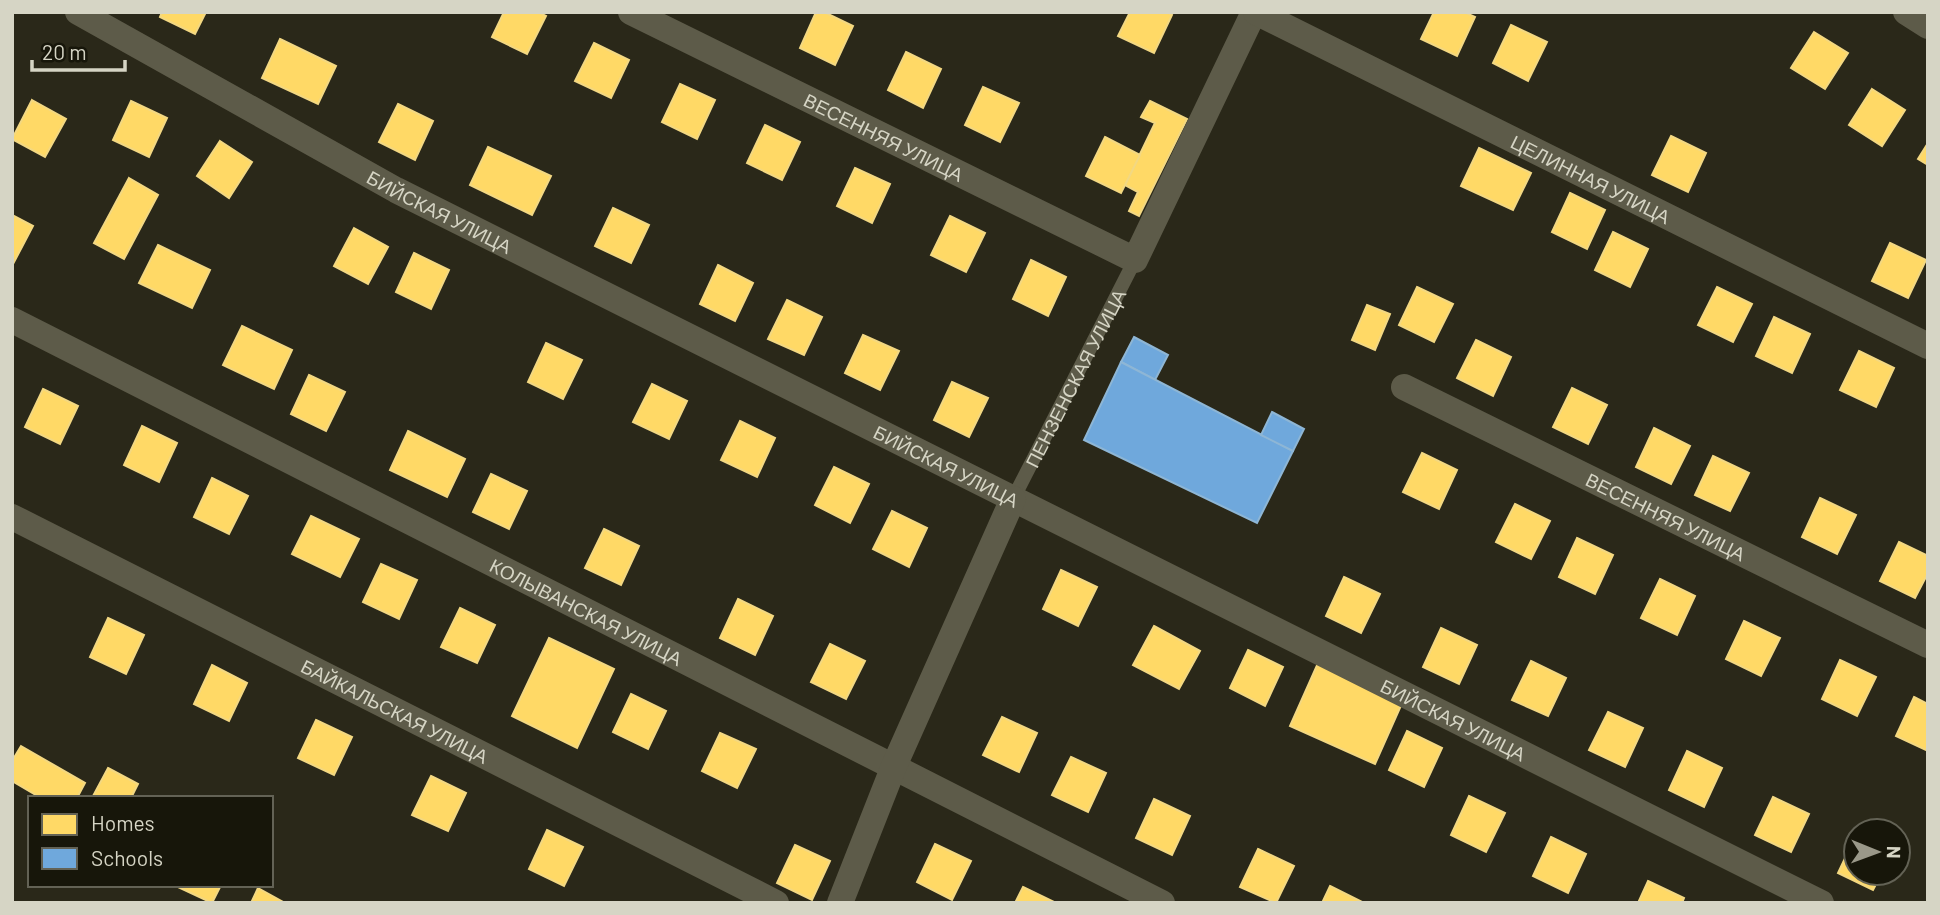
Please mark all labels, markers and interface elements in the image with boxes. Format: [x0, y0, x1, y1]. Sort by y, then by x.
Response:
scale bar [32, 28, 124, 72]
text: 20 m [42, 39, 87, 64]
street label: ВЕСЕННЯЯ УЛИЦА [800, 88, 968, 186]
street label: ЦЕЛИННАЯ УЛИЦА [1507, 129, 1675, 228]
street label: БИЙСКАЯ УЛИЦА [363, 165, 516, 258]
street label: ПЕНЗЕНСКАЯ УЛИЦА [1020, 284, 1130, 471]
street label: БИЙСКАЯ УЛИЦА [870, 420, 1023, 511]
street label: ВЕСЕННЯЯ УЛИЦА [1582, 467, 1750, 565]
street label: КОЛЫВАНСКАЯ УЛИЦА [486, 553, 687, 670]
street label: БАЙКАЛЬСКАЯ УЛИЦА [298, 654, 493, 767]
street label: БИЙСКАЯ УЛИЦА [1377, 673, 1530, 765]
legend [28, 796, 273, 887]
text: Homes [91, 810, 155, 835]
north arrow [1842, 817, 1912, 887]
text: Schools [91, 845, 163, 870]
text: N [1883, 846, 1906, 859]

